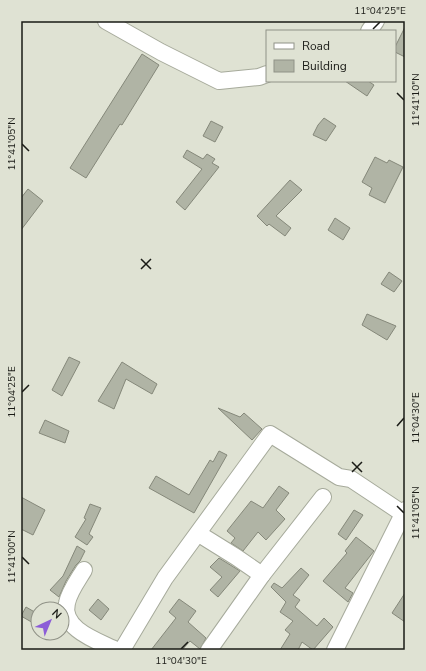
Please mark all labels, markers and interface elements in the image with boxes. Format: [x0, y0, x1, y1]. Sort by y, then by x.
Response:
text: 11°04'25"E [354, 4, 406, 18]
legend [266, 30, 396, 82]
text: Road [302, 38, 330, 54]
text: Building [302, 58, 347, 74]
text: 11°41'10"N [409, 73, 423, 127]
text: 11°41'05"N [5, 117, 19, 171]
text: 11°04'25"E [5, 366, 19, 418]
text: 11°04'30"E [409, 392, 423, 444]
text: 11°41'05"N [409, 486, 423, 540]
text: 11°41'00"N [5, 530, 19, 584]
north arrow [30, 601, 70, 641]
text: N [48, 606, 65, 622]
text: 11°04'30"E [155, 654, 207, 668]

